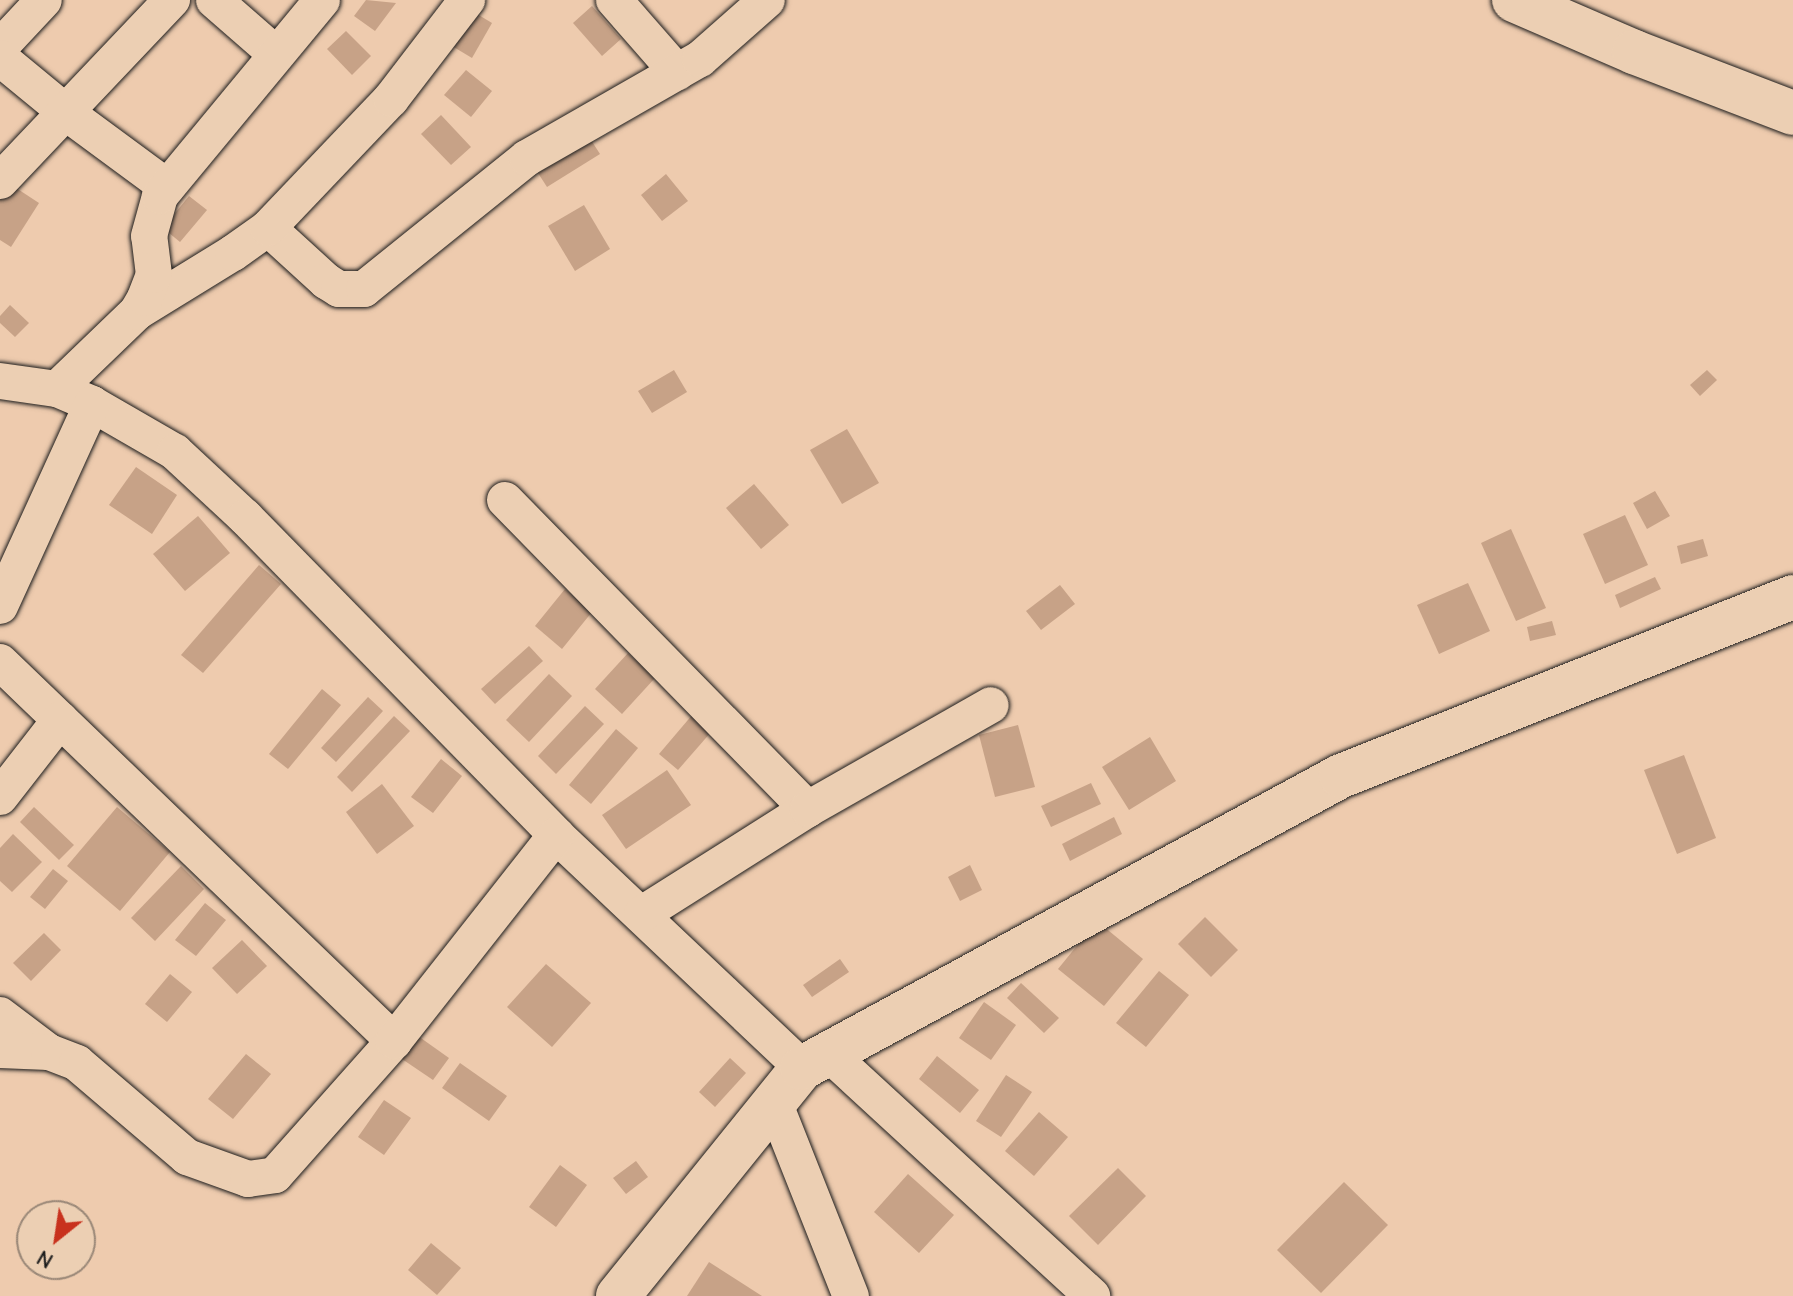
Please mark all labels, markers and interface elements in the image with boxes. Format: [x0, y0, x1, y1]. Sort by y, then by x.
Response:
north arrow [16, 1200, 96, 1280]
text: N [32, 1244, 58, 1274]

